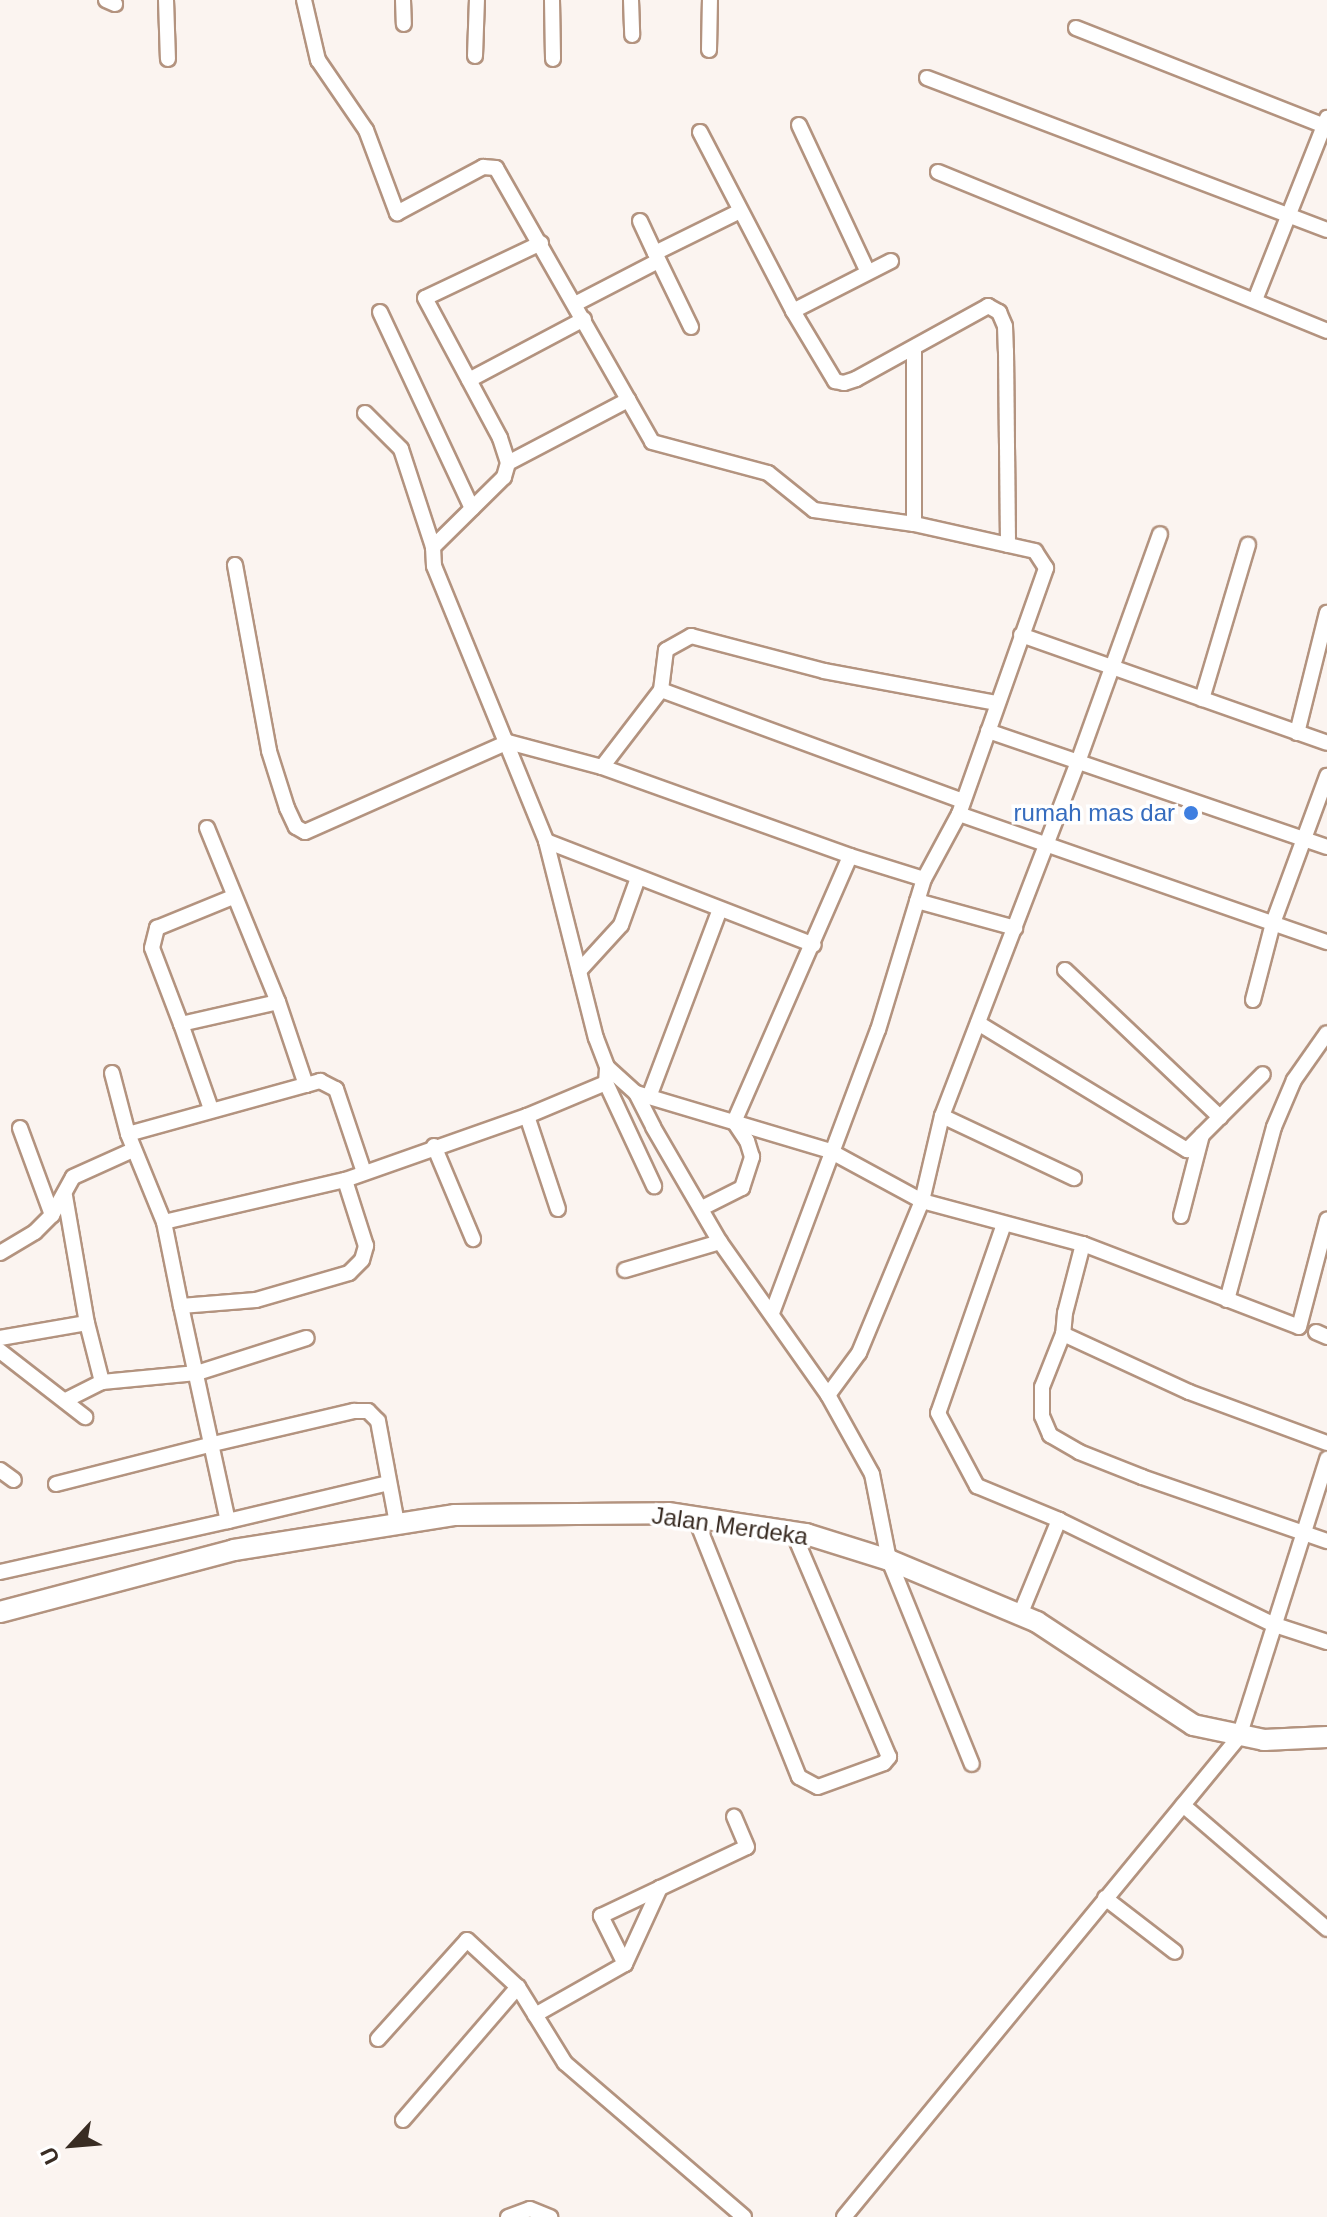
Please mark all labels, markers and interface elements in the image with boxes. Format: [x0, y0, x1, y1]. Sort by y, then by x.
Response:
place label: rumah mas dar [1014, 799, 1175, 827]
marker: rumah mas dar [1182, 804, 1200, 822]
street label: Jalan Merdeka [650, 1501, 810, 1551]
north arrow [32, 2105, 112, 2185]
text: U [35, 2143, 65, 2168]

